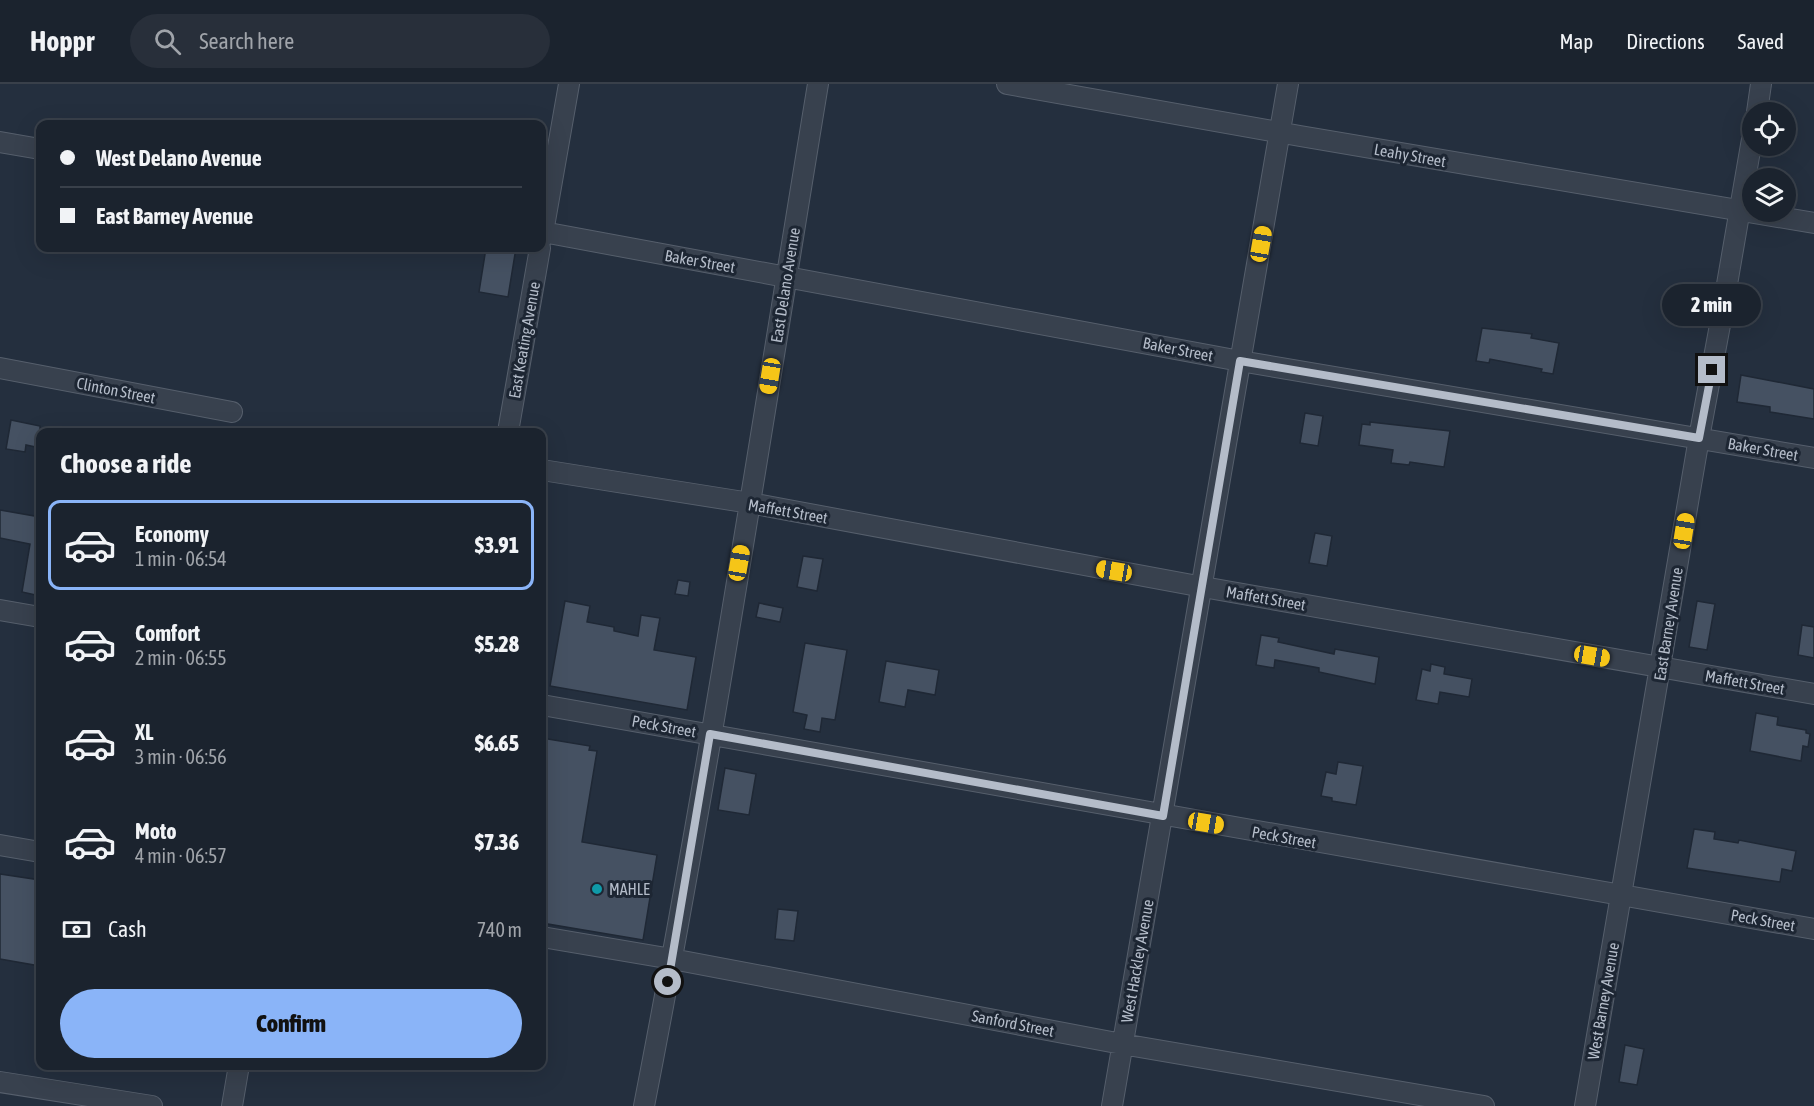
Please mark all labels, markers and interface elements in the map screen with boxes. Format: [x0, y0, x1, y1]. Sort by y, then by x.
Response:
search box [130, 14, 550, 68]
text: Hoppr [30, 25, 94, 57]
icon: search [151, 25, 184, 58]
text: Search here [199, 28, 294, 54]
text: Map [1559, 29, 1593, 53]
text: Directions [1626, 29, 1705, 53]
text: Saved [1738, 29, 1784, 53]
map controls [1742, 102, 1796, 222]
button: locate [1742, 102, 1796, 156]
street label: Leahy Street [1373, 140, 1448, 171]
text: West Delano Avenue [96, 145, 262, 171]
button: layers [1742, 168, 1796, 222]
text: East Barney Avenue [96, 203, 253, 229]
car [1249, 225, 1273, 263]
street label: East Delano Avenue [767, 226, 803, 344]
street label: Baker Street [663, 246, 737, 276]
street label: East Keating Avenue [505, 280, 544, 400]
callout: 2 min [1662, 283, 1762, 325]
text: 2 min [1691, 293, 1732, 316]
street label: Baker Street [1141, 333, 1215, 365]
route end [1698, 356, 1725, 383]
car [758, 357, 782, 395]
street label: Clinton Street [75, 374, 157, 407]
street label: Baker Street [1726, 434, 1800, 464]
text: Choose a ride [60, 448, 192, 479]
street label: Maffett Street [747, 495, 830, 527]
car [1672, 512, 1696, 550]
icon: car [63, 518, 117, 572]
text: Economy [135, 521, 209, 547]
text: $3.91 [475, 532, 519, 558]
car [727, 544, 751, 582]
text: 1 min · 06:54 [135, 547, 227, 570]
car [1095, 559, 1133, 583]
street label: East Barney Avenue [1650, 566, 1687, 682]
street label: Maffett Street [1225, 582, 1308, 614]
icon: car [63, 617, 117, 671]
text: Comfort [135, 620, 200, 646]
text: $5.28 [475, 631, 519, 657]
car [1573, 644, 1611, 668]
text: 2 min · 06:55 [135, 646, 227, 669]
street label: Maffett Street [1704, 666, 1787, 698]
street label: Peck Street [630, 711, 698, 741]
icon: car [63, 716, 117, 770]
text: XL [135, 719, 153, 745]
text: $6.65 [475, 730, 519, 756]
text: 3 min · 06:56 [135, 745, 227, 768]
car [1187, 811, 1225, 835]
icon: car [63, 815, 117, 869]
text: Moto [135, 818, 177, 844]
street label: Peck Street [1250, 822, 1318, 852]
text: $7.36 [475, 829, 519, 855]
text: 4 min · 06:57 [135, 844, 227, 867]
place label: MAHLE [609, 880, 650, 898]
marker: MAHLE [590, 882, 604, 896]
street label: West Hackley Avenue [1117, 898, 1158, 1024]
street label: Peck Street [1729, 905, 1797, 935]
icon: cash [60, 913, 93, 946]
text: Cash [108, 916, 147, 942]
text: 740 m [477, 918, 522, 941]
street label: West Barney Avenue [1584, 941, 1623, 1061]
route start [654, 968, 681, 995]
button: Confirm [60, 989, 522, 1058]
street label: Sanford Street [970, 1006, 1056, 1040]

